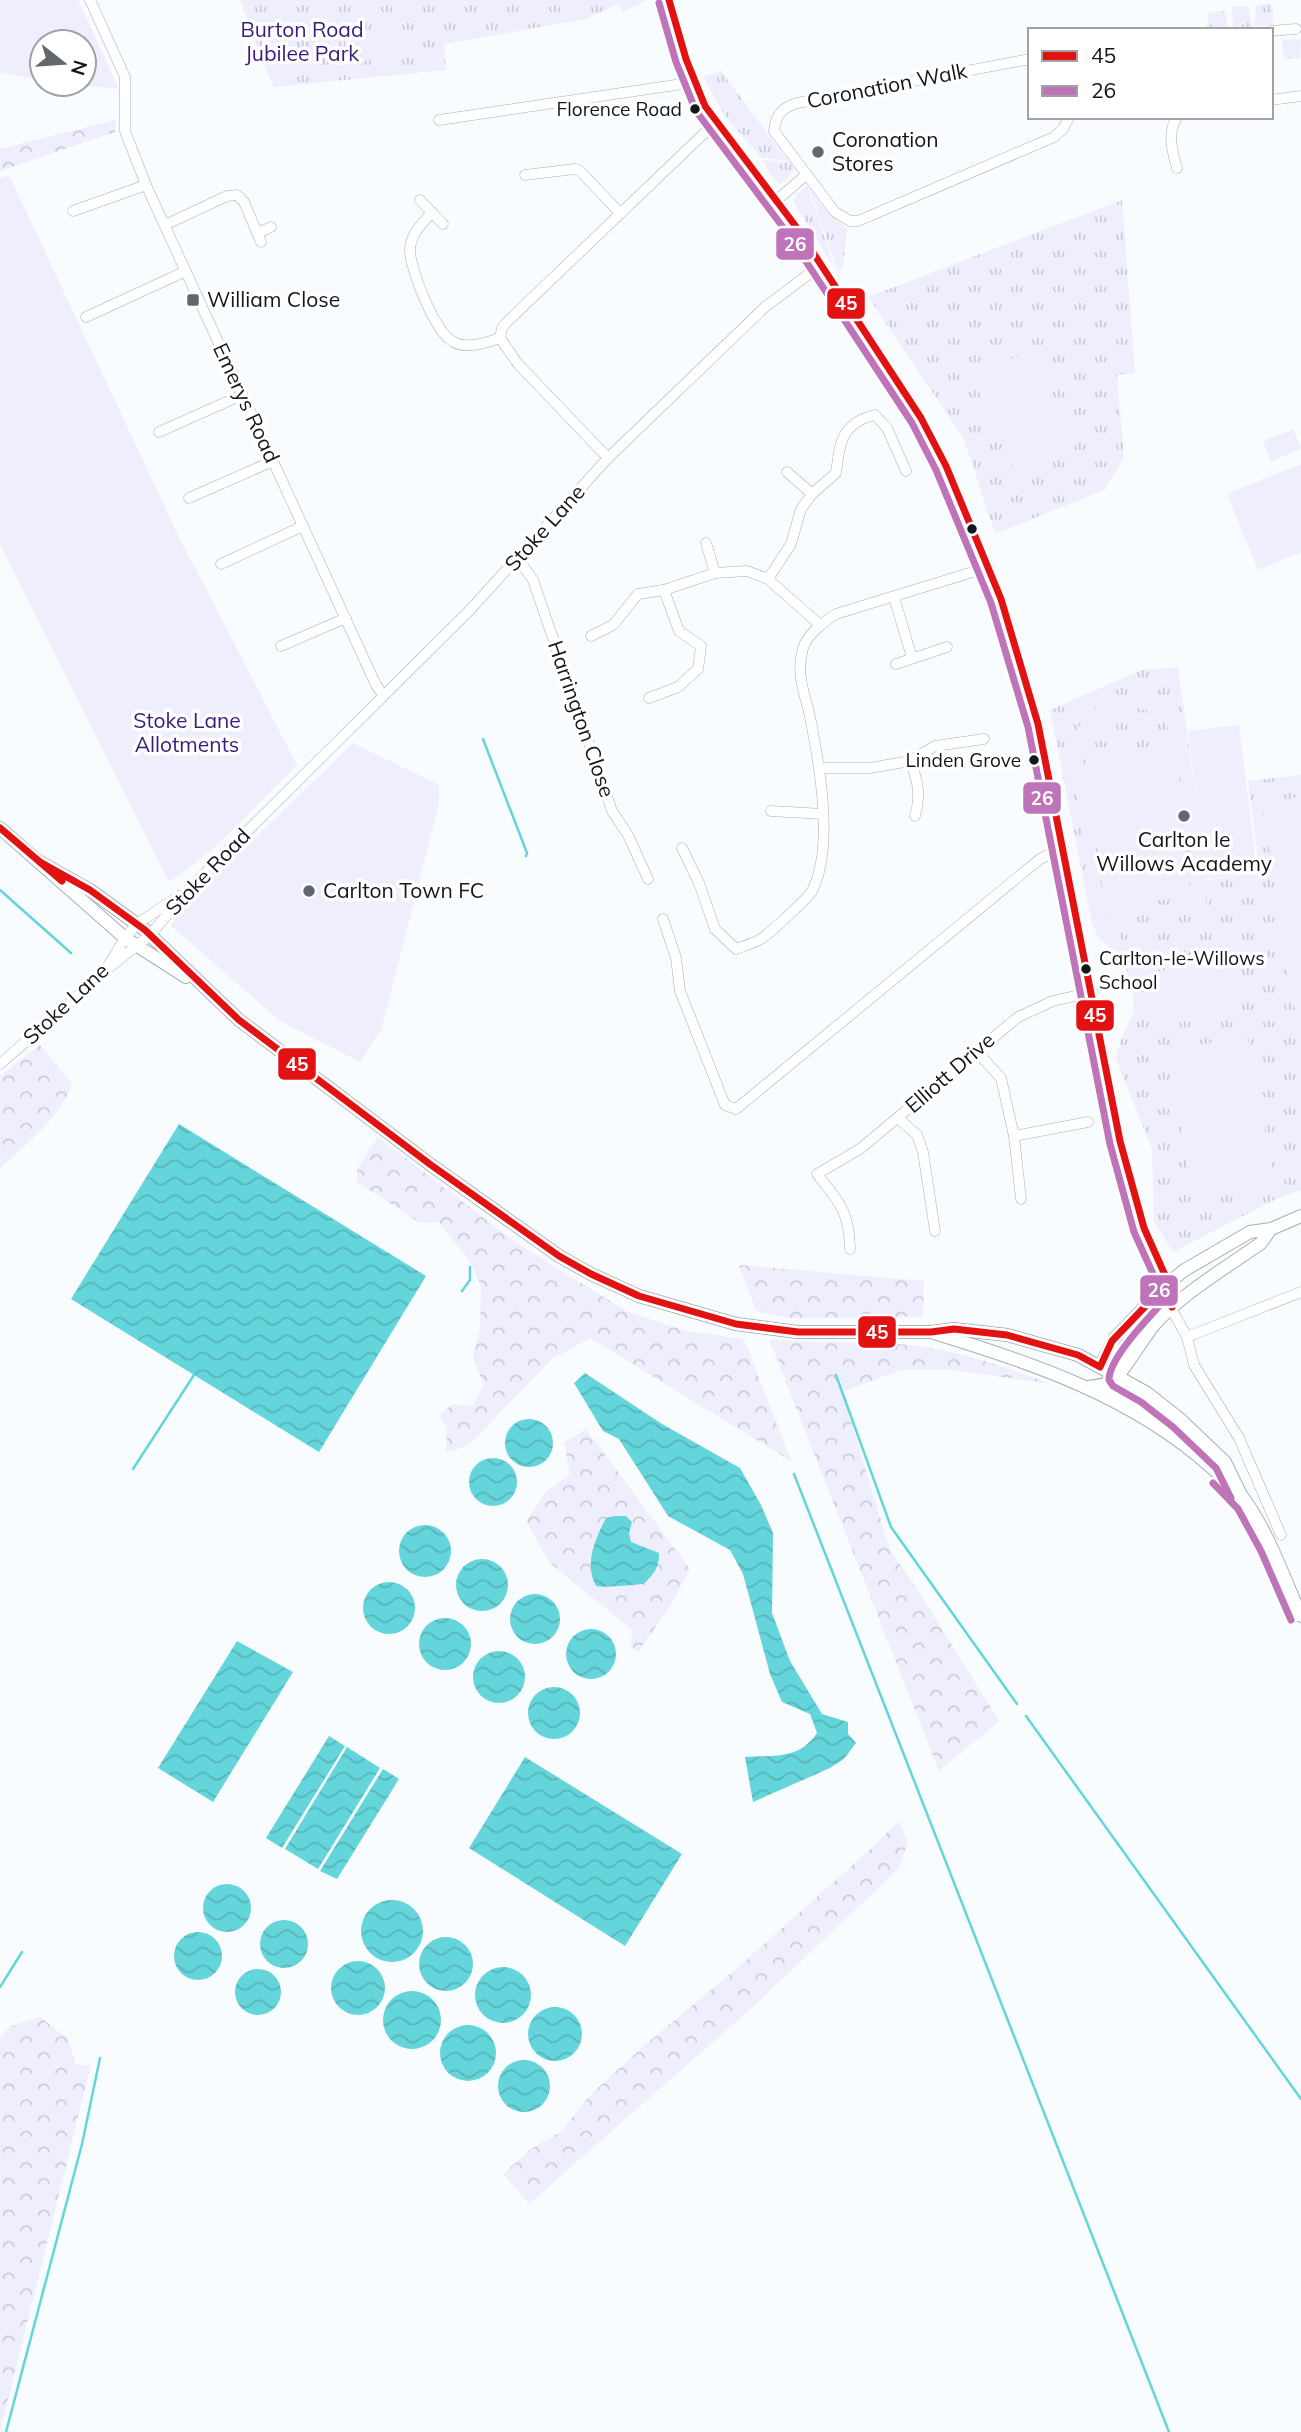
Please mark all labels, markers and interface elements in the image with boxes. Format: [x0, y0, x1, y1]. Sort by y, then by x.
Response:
park label: Burton Road Jubilee Park [240, 16, 364, 66]
north arrow [28, 28, 98, 98]
legend [1028, 28, 1273, 119]
text: 45 [1091, 42, 1116, 68]
street label: Coronation Walk [804, 57, 969, 113]
text: N [66, 58, 93, 78]
text: 26 [1091, 77, 1116, 103]
place label: Florence Road [557, 97, 682, 121]
marker: Florence Road [688, 102, 702, 116]
place label: Coronation Stores [832, 126, 939, 176]
marker: Coronation Stores [810, 144, 826, 160]
line badge: 26 [775, 227, 815, 261]
text: 26 [784, 232, 806, 256]
place label: William Close [207, 286, 340, 312]
line badge: 45 [826, 287, 866, 320]
text: 45 [835, 291, 857, 315]
marker: William Close [185, 292, 201, 308]
street label: Emerys Road [208, 339, 286, 466]
street label: Stoke Lane [499, 479, 590, 576]
unlabelled marker [965, 522, 979, 536]
street label: Harrington Close [543, 637, 621, 800]
park label: Stoke Lane Allotments [133, 707, 241, 757]
place label: Linden Grove [906, 748, 1021, 772]
marker: Linden Grove [1027, 753, 1041, 767]
line badge: 26 [1022, 781, 1062, 815]
text: 26 [1031, 786, 1053, 810]
marker: Carlton le Willows Academy [1176, 808, 1192, 824]
street label: Stoke Road [159, 822, 255, 920]
place label: Carlton le Willows Academy [1096, 826, 1272, 876]
place label: Carlton Town FC [323, 877, 484, 903]
marker: Carlton Town FC [301, 883, 317, 899]
place label: Carlton-le-Willows School [1099, 946, 1265, 994]
street label: Stoke Lane [17, 957, 113, 1049]
marker: Carlton-le-Willows School [1079, 962, 1093, 976]
line badge: 45 [1075, 999, 1115, 1032]
text: 45 [1084, 1003, 1106, 1027]
street label: Elliott Drive [899, 1026, 999, 1118]
line badge: 45 [277, 1047, 317, 1081]
text: 45 [286, 1052, 308, 1076]
line badge: 26 [1139, 1274, 1179, 1307]
text: 26 [1148, 1278, 1170, 1302]
line badge: 45 [857, 1315, 897, 1349]
text: 45 [866, 1320, 888, 1344]

